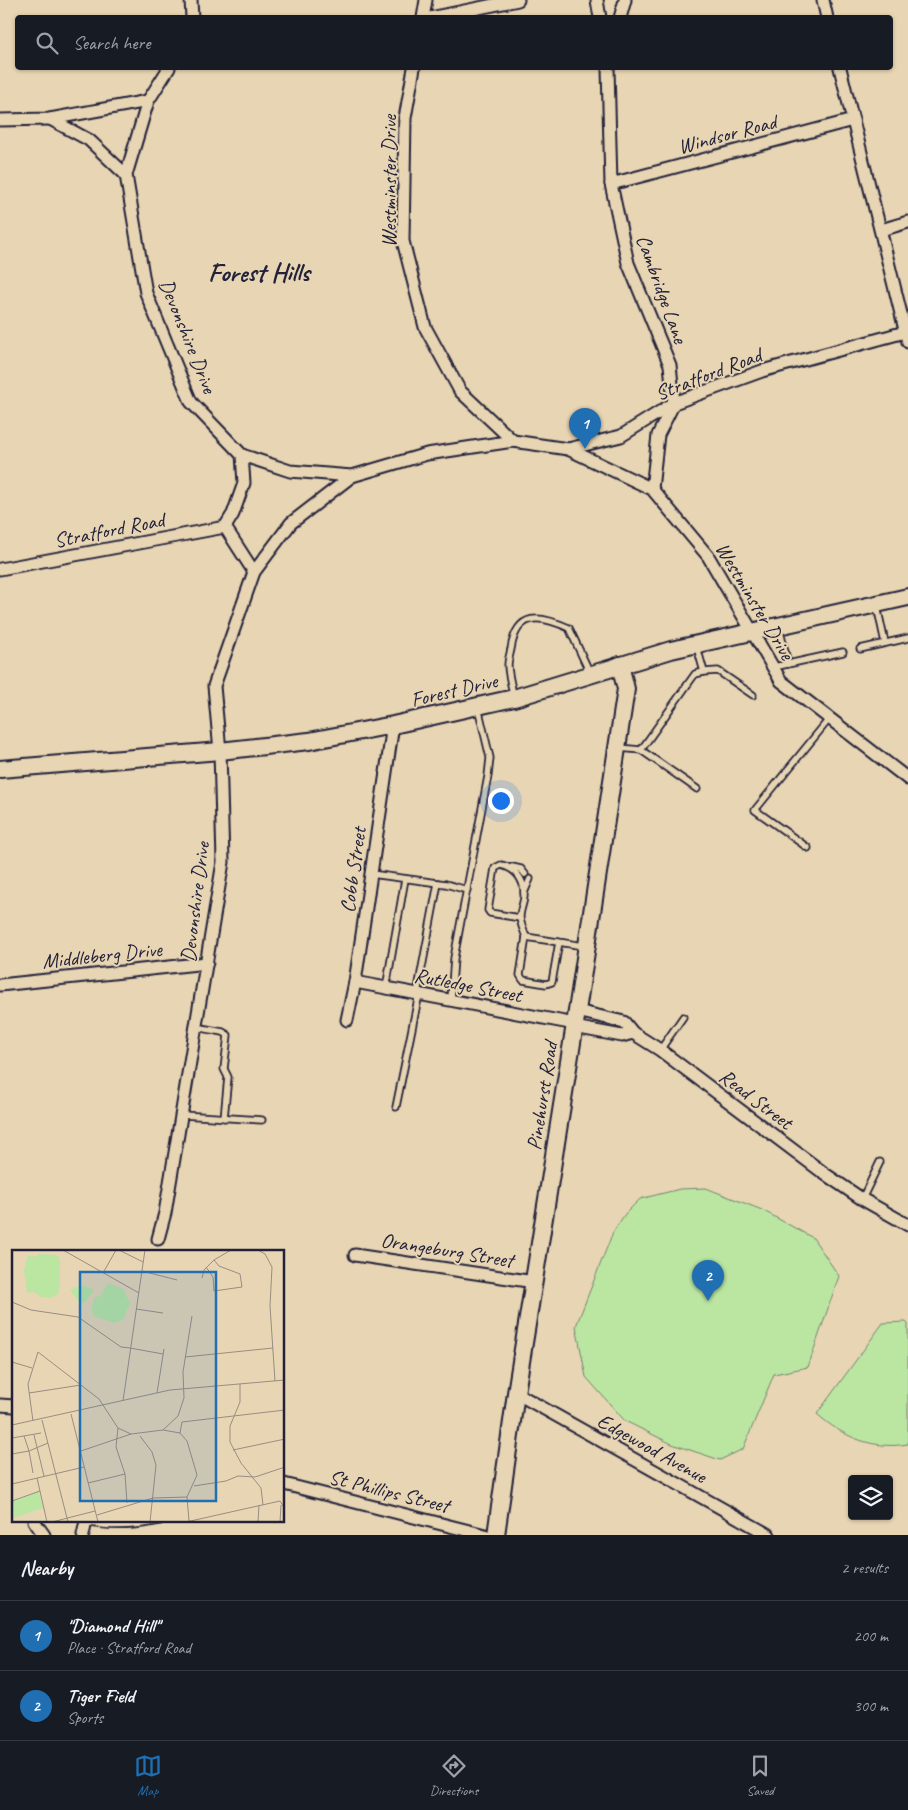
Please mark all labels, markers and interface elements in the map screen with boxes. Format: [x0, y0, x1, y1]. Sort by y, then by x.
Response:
search box [15, 15, 893, 70]
icon: search [33, 29, 61, 57]
text: Search here [73, 31, 150, 55]
street label: Windsor Road [675, 107, 783, 160]
street label: Westminster Drive [376, 114, 402, 247]
street label: Cambridge Lane [630, 231, 694, 348]
district label: Forest Hills [208, 256, 313, 289]
street label: Devonshire Drive [153, 275, 223, 398]
street label: Stratford Road [651, 341, 768, 406]
pin: 1 [569, 408, 601, 449]
street label: Stratford Road [52, 506, 170, 553]
street label: Westminster Drive [710, 538, 801, 665]
street label: Forest Drive [408, 667, 502, 713]
your location [488, 788, 514, 814]
street label: Cobb Street [334, 824, 372, 914]
street label: Devonshire Drive [175, 839, 215, 963]
street label: Middleberg Drive [41, 936, 164, 974]
street label: Rutledge Street [412, 962, 526, 1009]
street label: Pinehurst Road [521, 1037, 564, 1152]
street label: Read Street [714, 1063, 799, 1136]
street label: Orangeburg Street [379, 1227, 518, 1274]
inset map [12, 1250, 285, 1522]
pin: 2 [692, 1260, 724, 1301]
street label: Edgewood Avenue [593, 1407, 712, 1489]
street label: St Phillips Street [326, 1464, 455, 1519]
map controls [848, 1475, 893, 1520]
button: layers [848, 1475, 893, 1520]
text: Nearby [20, 1555, 73, 1581]
text: 2 results [841, 1558, 888, 1578]
text: "Diamond Hill" [67, 1614, 159, 1638]
text: 1 [32, 1626, 40, 1646]
text: 200 m [854, 1626, 888, 1646]
text: Place · Stratford Road [67, 1638, 191, 1658]
text: Tiger Field [67, 1684, 134, 1708]
text: 2 [32, 1696, 40, 1716]
text: 300 m [854, 1696, 888, 1716]
text: Sports [67, 1708, 103, 1728]
tab: Map [134, 1752, 162, 1799]
tab: Directions [430, 1752, 478, 1799]
tab: Saved [746, 1752, 774, 1799]

